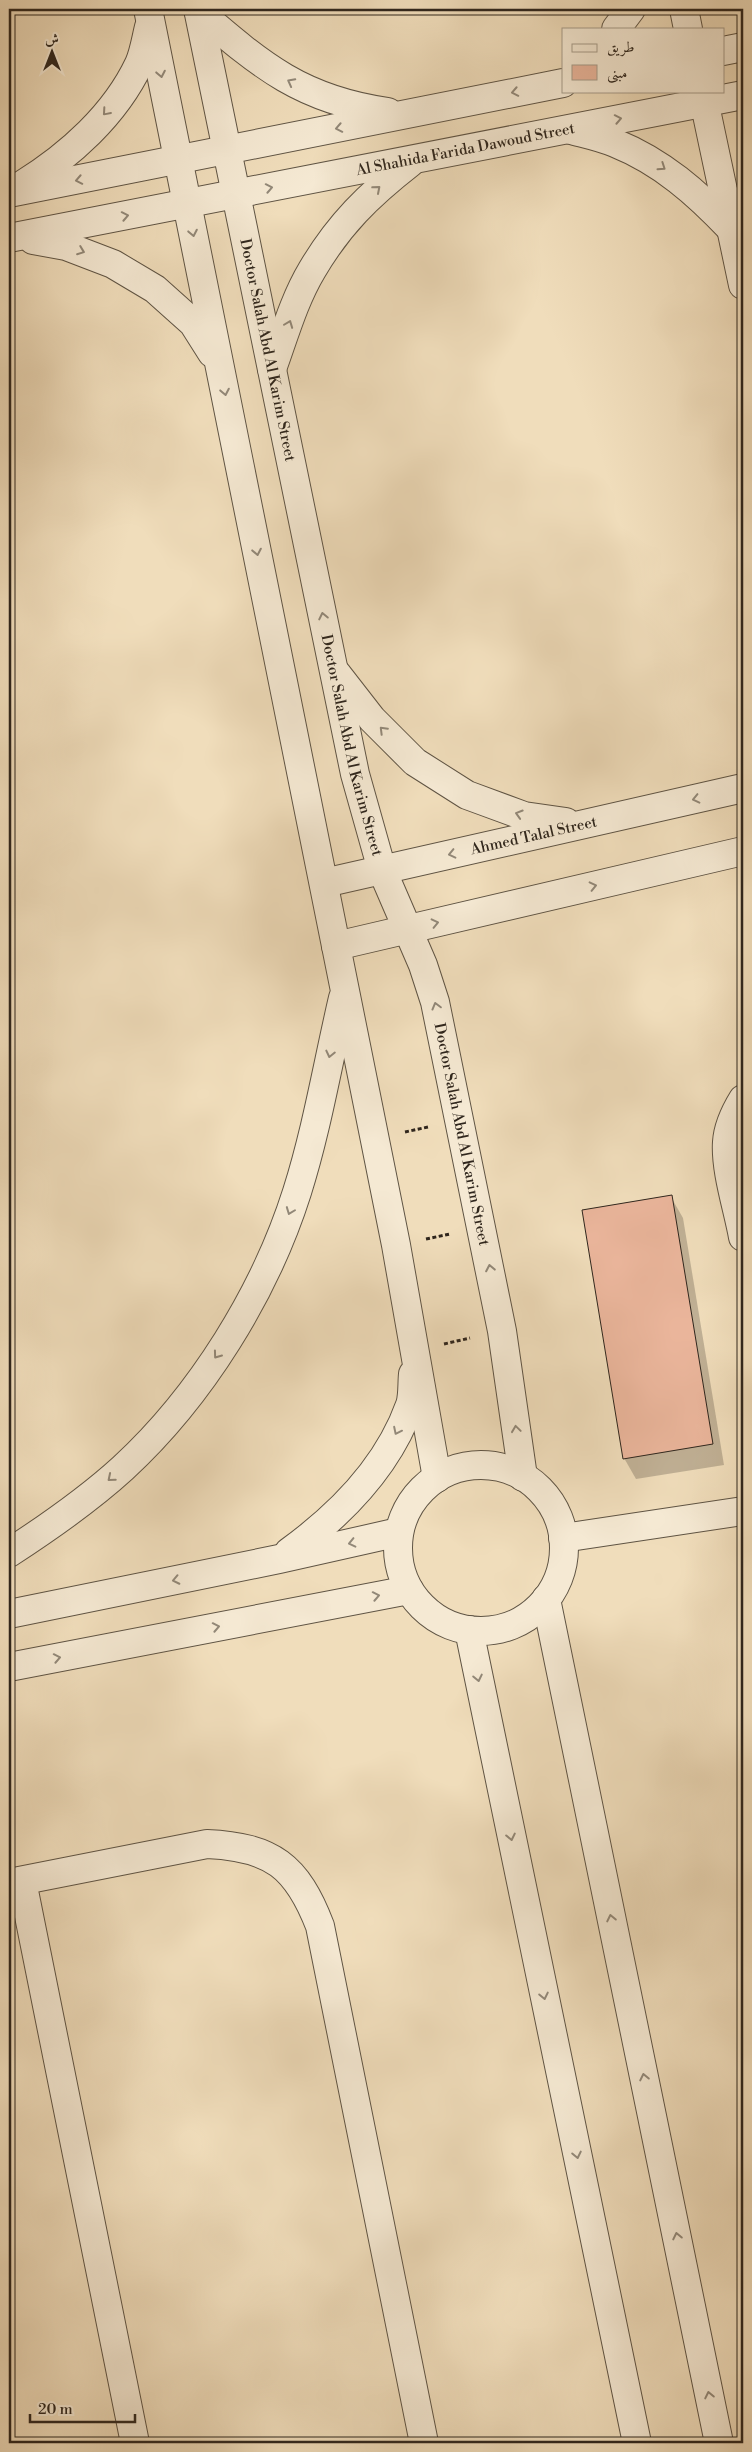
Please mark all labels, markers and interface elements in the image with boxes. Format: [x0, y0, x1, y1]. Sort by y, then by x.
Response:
north arrow [28, 28, 78, 78]
legend [562, 28, 724, 92]
text: ش [45, 31, 59, 49]
text: طريق [607, 38, 634, 57]
text: مبنى [607, 64, 627, 84]
one-way arrow [155, 69, 165, 78]
one-way arrow [287, 78, 296, 88]
one-way arrow [511, 87, 520, 97]
one-way arrow [103, 107, 112, 116]
one-way arrow [613, 115, 622, 125]
street label: Al Shahida Farida Dawoud Street [354, 119, 577, 180]
one-way arrow [335, 122, 343, 132]
one-way arrow [656, 161, 665, 170]
one-way arrow [74, 174, 83, 184]
one-way arrow [265, 183, 274, 194]
one-way arrow [371, 186, 380, 195]
one-way arrow [121, 212, 130, 222]
one-way arrow [187, 229, 198, 237]
street label: Doctor Salah Abd Al Karim Street [235, 237, 300, 464]
one-way arrow [76, 245, 85, 256]
one-way arrow [283, 320, 293, 328]
one-way arrow [219, 388, 230, 397]
one-way arrow [251, 547, 262, 556]
one-way arrow [318, 612, 328, 621]
street label: Doctor Salah Abd Al Karim Street [317, 633, 387, 859]
one-way arrow [380, 726, 389, 735]
one-way arrow [691, 793, 700, 804]
one-way arrow [516, 809, 524, 819]
street label: Ahmed Talal Street [468, 812, 600, 860]
one-way arrow [447, 848, 456, 859]
one-way arrow [589, 881, 598, 892]
one-way arrow [431, 918, 440, 929]
one-way arrow [431, 1002, 442, 1011]
street label: Doctor Salah Abd Al Karim Street [429, 1021, 494, 1248]
one-way arrow [325, 1049, 336, 1058]
one-way arrow [285, 1206, 295, 1214]
one-way arrow [485, 1264, 496, 1273]
one-way arrow [214, 1349, 223, 1359]
one-way arrow [511, 1424, 522, 1432]
one-way arrow [393, 1426, 403, 1435]
one-way arrow [108, 1472, 117, 1481]
one-way arrow [347, 1537, 356, 1548]
one-way arrow [171, 1575, 180, 1585]
one-way arrow [371, 1592, 380, 1602]
one-way arrow [212, 1623, 221, 1633]
one-way arrow [52, 1653, 61, 1664]
one-way arrow [473, 1673, 483, 1682]
one-way arrow [506, 1832, 516, 1841]
one-way arrow [607, 1913, 617, 1922]
one-way arrow [538, 1992, 549, 2000]
one-way arrow [639, 2073, 650, 2082]
one-way arrow [571, 2151, 582, 2160]
one-way arrow [672, 2232, 682, 2241]
one-way arrow [704, 2391, 715, 2400]
scale bar [30, 2392, 135, 2424]
text: 20 m [38, 2400, 73, 2419]

